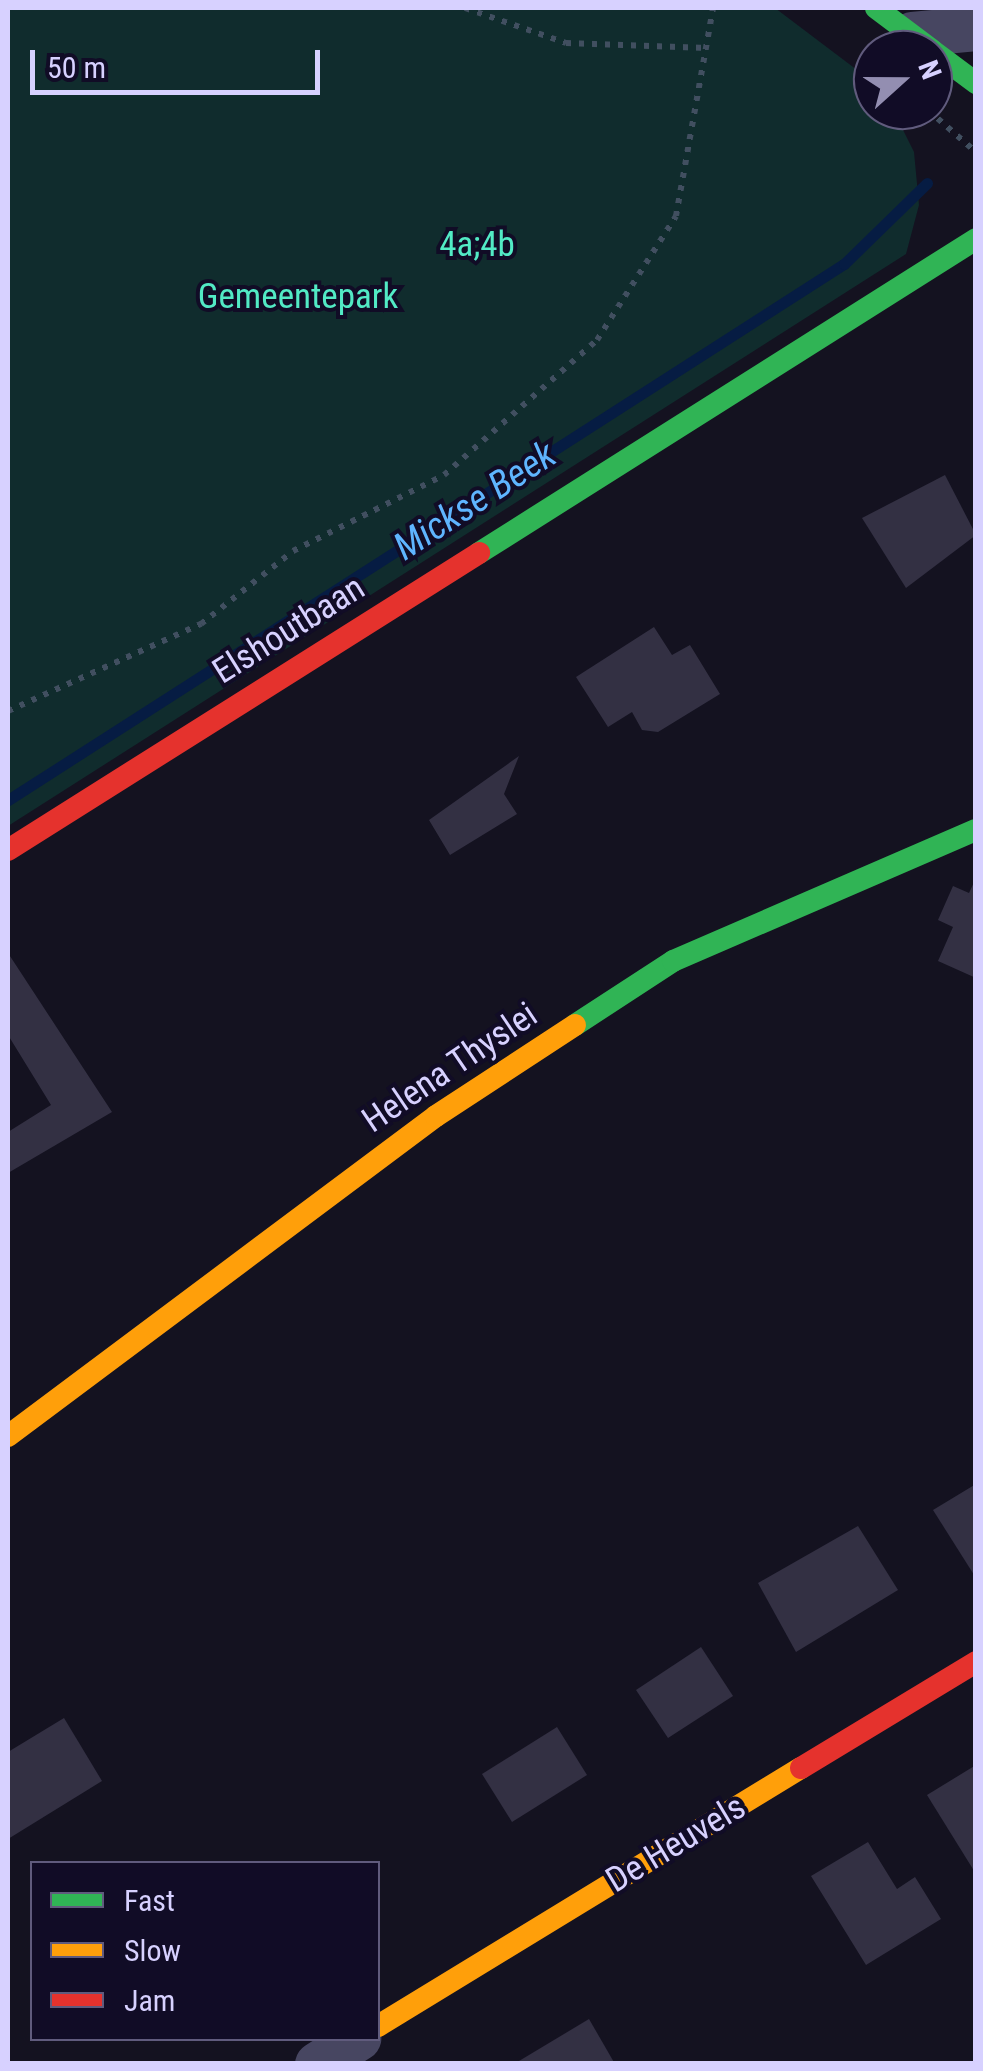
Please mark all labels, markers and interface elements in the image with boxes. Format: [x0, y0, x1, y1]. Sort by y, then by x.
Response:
scale bar [35, 30, 325, 92]
north arrow [853, 30, 953, 130]
text: 50 m [47, 50, 106, 85]
text: N [911, 56, 948, 84]
park label: 4a;4b [439, 224, 515, 266]
park label: Gemeentepark [198, 276, 398, 318]
water label: Mickse Beek [385, 432, 565, 570]
street label: Elshoutbaan [205, 567, 373, 693]
street label: Helena Thyslei [354, 994, 546, 1142]
street label: De Heuvels [599, 1786, 753, 1902]
legend [30, 1861, 380, 2041]
text: Fast [124, 1883, 175, 1918]
text: Slow [124, 1933, 181, 1968]
text: Jam [124, 1983, 175, 2018]

